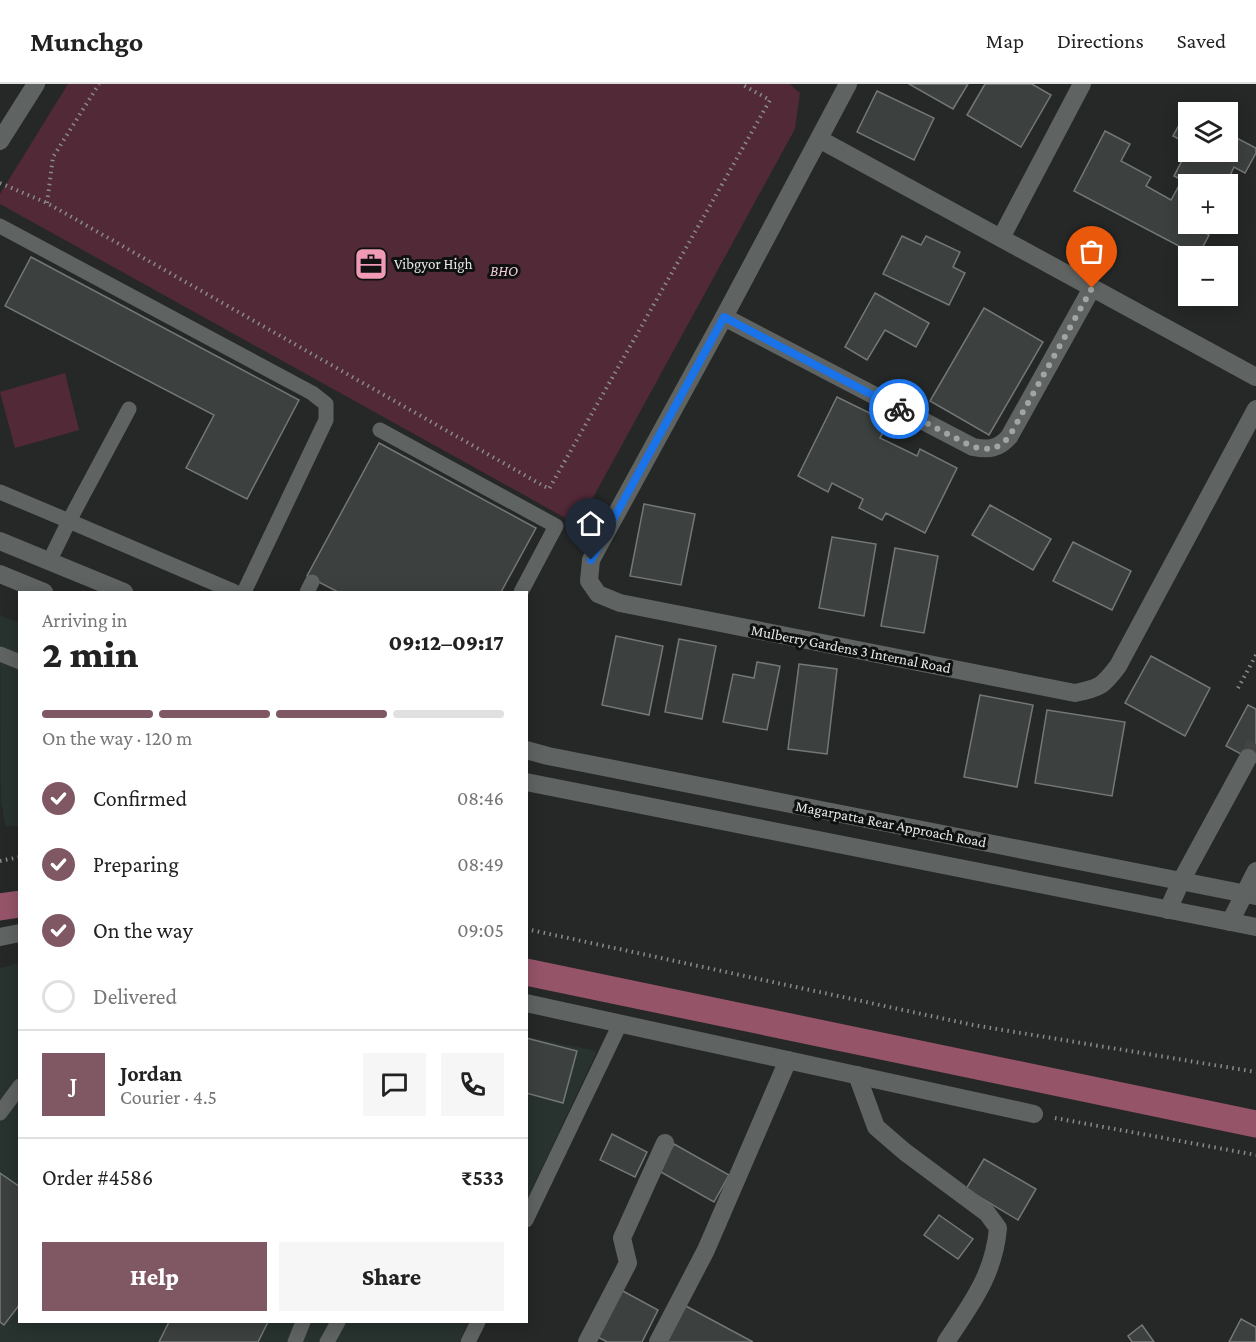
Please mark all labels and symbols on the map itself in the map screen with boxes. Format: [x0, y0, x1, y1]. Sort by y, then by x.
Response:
pin [1066, 226, 1117, 288]
office icon: Vibgyor High [353, 246, 389, 282]
place label: Vibgyor High [394, 256, 473, 273]
park label: BHO [490, 263, 518, 279]
courier [869, 379, 929, 439]
pin [565, 498, 616, 560]
street label: Mulberry Gardens 3 Internal Road [750, 622, 952, 677]
street label: Magarpatta Rear Approach Road [794, 798, 988, 851]

